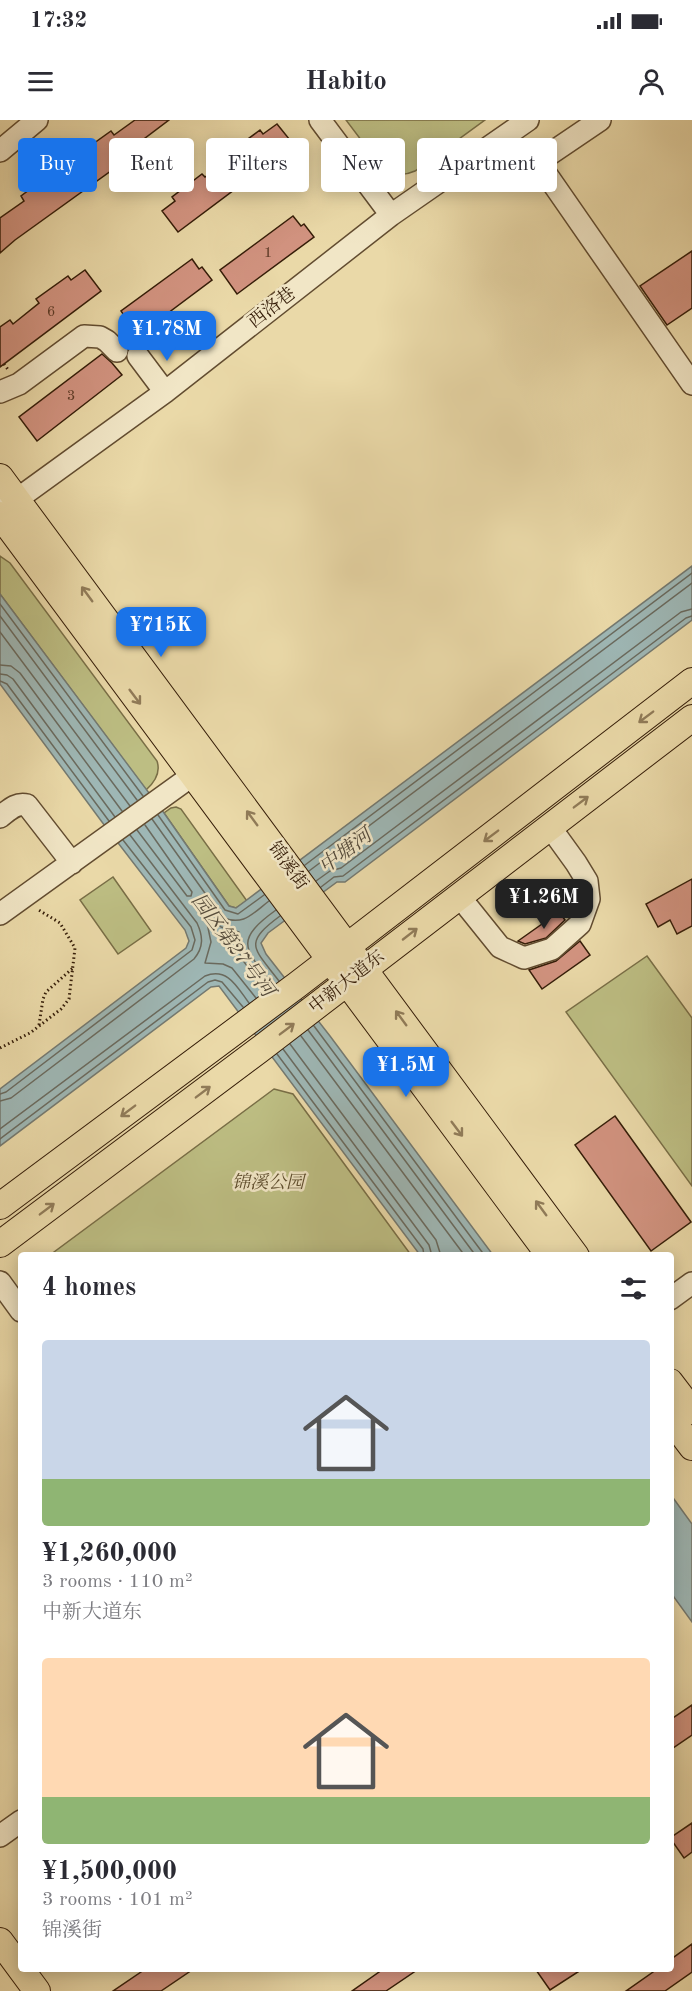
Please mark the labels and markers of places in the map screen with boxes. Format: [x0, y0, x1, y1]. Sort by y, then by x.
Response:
pin: ¥1.78M [118, 311, 216, 362]
pin: ¥715K [119, 607, 203, 658]
pin: ¥1.26M [495, 879, 593, 930]
pin: ¥1.5M [364, 1047, 448, 1098]

